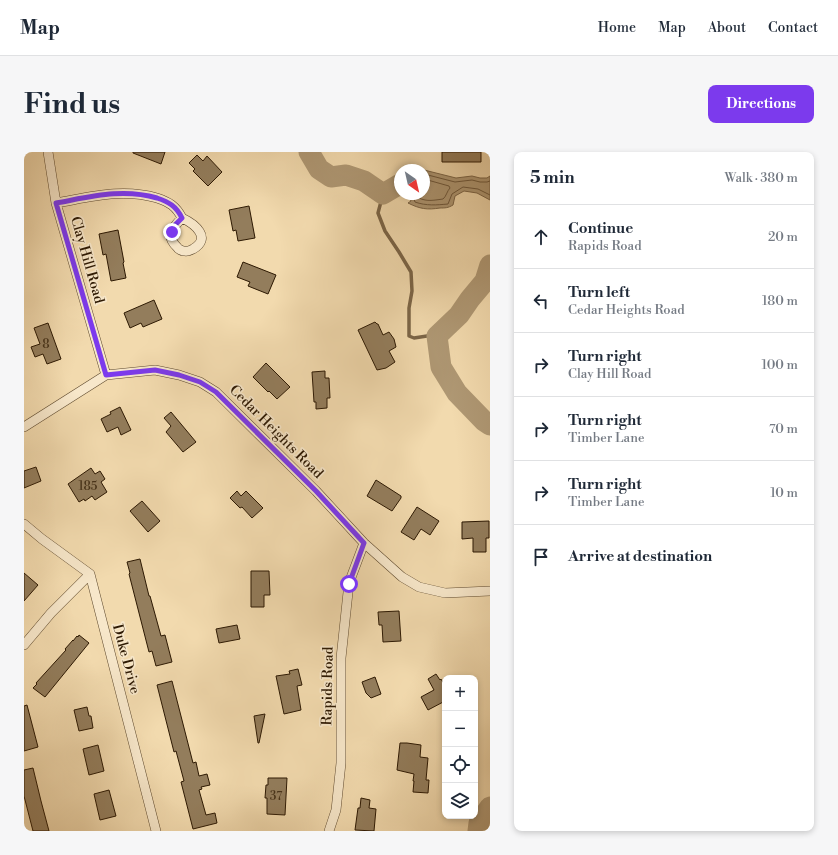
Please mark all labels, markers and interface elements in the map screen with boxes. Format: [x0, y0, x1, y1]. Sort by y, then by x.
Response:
text: Map [20, 16, 60, 40]
text: Home [598, 19, 636, 37]
text: Map [658, 19, 686, 37]
text: About [708, 19, 746, 37]
text: Contact [768, 19, 818, 37]
button: Directions [708, 85, 814, 123]
text: Find us [24, 87, 120, 122]
north arrow [394, 164, 430, 200]
text: 5 min [530, 167, 575, 189]
text: Walk · 380 m [724, 170, 798, 186]
street label: Clay Hill Road [66, 214, 108, 306]
text: Continue [568, 219, 633, 238]
route end [163, 223, 181, 241]
icon: ahead [530, 226, 552, 248]
text: 20 m [768, 229, 798, 245]
text: Rapids Road [568, 238, 642, 254]
text: Turn left [568, 283, 630, 302]
icon: left [530, 290, 552, 312]
text: 180 m [762, 293, 798, 309]
text: Cedar Heights Road [568, 302, 685, 318]
house number: 8 [42, 337, 50, 352]
text: Turn right [568, 347, 642, 366]
icon: right [530, 354, 552, 376]
text: 100 m [762, 357, 798, 373]
text: Clay Hill Road [568, 366, 651, 382]
street label: Cedar Heights Road [225, 381, 327, 483]
text: Turn right [568, 411, 642, 430]
icon: right [530, 418, 552, 440]
text: 70 m [769, 421, 798, 437]
text: Timber Lane [568, 430, 645, 446]
text: Turn right [568, 475, 642, 494]
house number: 185 [79, 479, 98, 494]
icon: right [530, 482, 552, 504]
text: 10 m [770, 485, 798, 501]
text: Timber Lane [568, 494, 645, 510]
icon: arrive [530, 546, 552, 568]
text: Arrive at destination [568, 547, 712, 566]
route start [340, 575, 358, 593]
street label: Duke Drive [108, 622, 144, 696]
street label: Rapids Road [318, 646, 338, 726]
map controls [442, 675, 478, 819]
button: + [442, 675, 478, 711]
button: − [442, 711, 478, 747]
button: locate [442, 747, 478, 783]
button: layers [442, 783, 478, 819]
house number: 37 [270, 789, 282, 804]

